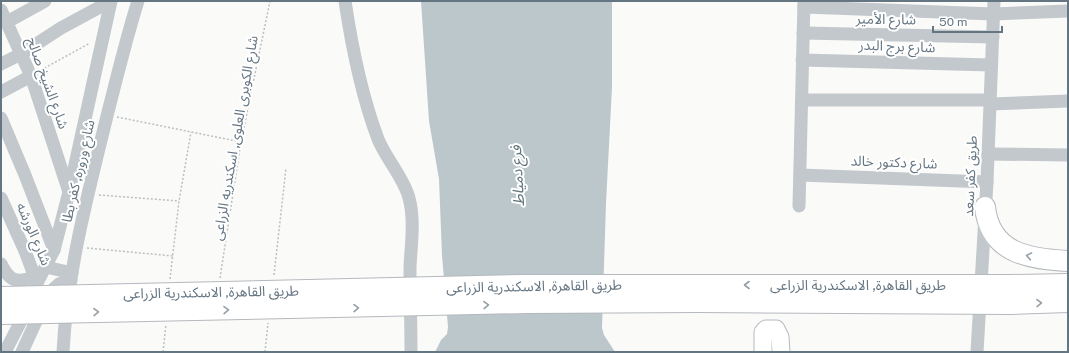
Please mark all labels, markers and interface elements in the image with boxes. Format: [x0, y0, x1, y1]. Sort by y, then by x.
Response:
scale bar [933, 8, 1002, 34]
street label: شارع الأمير [855, 10, 916, 31]
text: 50 m [939, 15, 967, 29]
street label: شارع الكوبرى العلوى, اسكندريه الزراعى [209, 34, 264, 242]
street label: شارع الشيخ صالح [21, 35, 72, 132]
street label: شارع برج البدر [857, 37, 936, 58]
street label: شارع وروره, كفر بطا [58, 118, 100, 224]
street label: طريق كفر سعد [960, 135, 982, 217]
water label: فرع دمياط [507, 144, 530, 207]
street label: شارع دكتور خالد [850, 152, 938, 175]
street label: شارع الورشه [11, 200, 54, 269]
one-way arrow [1026, 252, 1033, 260]
street label: طريق القاهرة, الاسكندرية الزراعى [446, 276, 622, 298]
street label: طريق القاهرة, الاسكندرية الزراعى [770, 277, 946, 295]
one-way arrow [744, 281, 750, 289]
street label: طريق القاهرة, الاسكندرية الزراعى [123, 282, 299, 304]
one-way arrow [1036, 299, 1042, 307]
one-way arrow [483, 300, 489, 309]
one-way arrow [353, 304, 359, 312]
one-way arrow [223, 306, 229, 314]
one-way arrow [93, 308, 99, 316]

